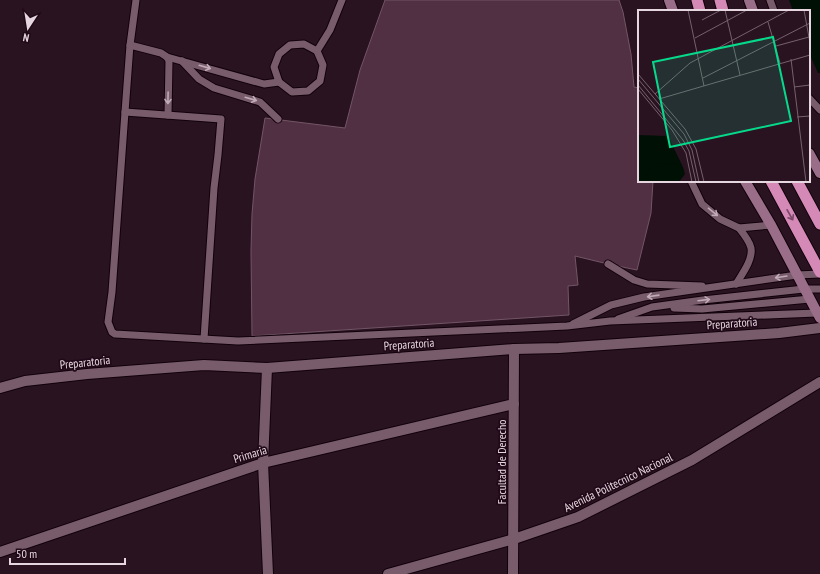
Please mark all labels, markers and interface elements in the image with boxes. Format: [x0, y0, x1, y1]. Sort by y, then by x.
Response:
north arrow [8, 8, 48, 48]
inset map [638, 10, 810, 182]
text: N [22, 30, 30, 45]
one-way arrow [198, 64, 211, 71]
one-way arrow [164, 91, 172, 104]
one-way arrow [244, 96, 257, 103]
one-way arrow [707, 208, 718, 217]
one-way arrow [786, 209, 794, 221]
one-way arrow [775, 273, 788, 281]
one-way arrow [647, 292, 660, 300]
one-way arrow [698, 296, 711, 304]
street label: Preparatoria [706, 314, 758, 332]
street label: Preparatoria [383, 335, 435, 353]
street label: Preparatoria [59, 352, 111, 372]
street label: Facultad de Derecho [494, 420, 509, 504]
street label: Primaria [231, 442, 269, 466]
street label: Avenida Politecnico Nacional [561, 449, 675, 515]
scale bar [10, 540, 125, 566]
text: 50 m [16, 546, 37, 561]

